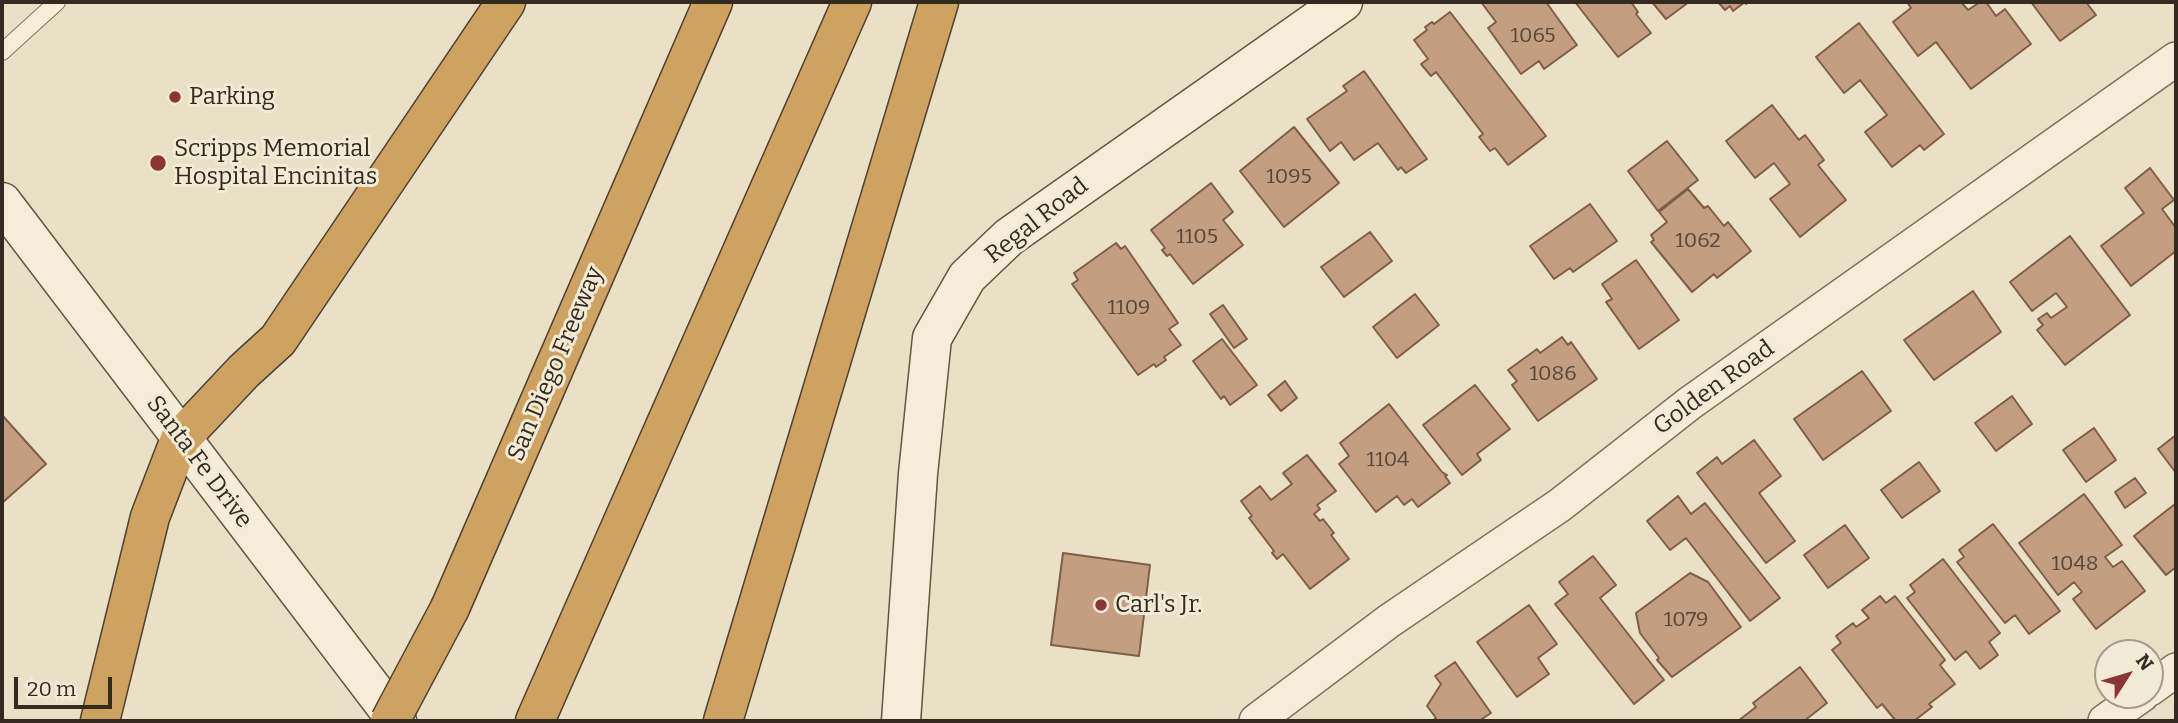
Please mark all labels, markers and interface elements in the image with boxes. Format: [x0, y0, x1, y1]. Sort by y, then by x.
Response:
house number: 1065 [1510, 23, 1556, 49]
place label: Parking [189, 83, 275, 111]
marker: Parking [167, 89, 183, 105]
place label: Scripps Memorial Hospital Encinitas [174, 135, 377, 191]
marker: Scripps Memorial Hospital Encinitas [148, 153, 168, 173]
house number: 1095 [1266, 164, 1312, 190]
street label: Regal Road [980, 172, 1094, 270]
house number: 1105 [1176, 224, 1218, 250]
house number: 1062 [1675, 228, 1721, 254]
street label: San Diego Freeway [502, 262, 610, 466]
house number: 1109 [1108, 295, 1150, 321]
street label: Golden Road [1648, 335, 1780, 441]
house number: 1086 [1530, 361, 1576, 387]
street label: Santa Fe Drive [140, 390, 258, 534]
house number: 1104 [1367, 447, 1409, 473]
house number: 1048 [2052, 551, 2098, 577]
place label: Carl's Jr. [1115, 591, 1202, 619]
marker: Carl's Jr. [1093, 597, 1109, 613]
house number: 1079 [1664, 607, 1708, 633]
north arrow [2094, 639, 2164, 709]
text: N [2131, 649, 2158, 675]
scale bar [18, 664, 116, 708]
text: 20 m [27, 676, 76, 702]

